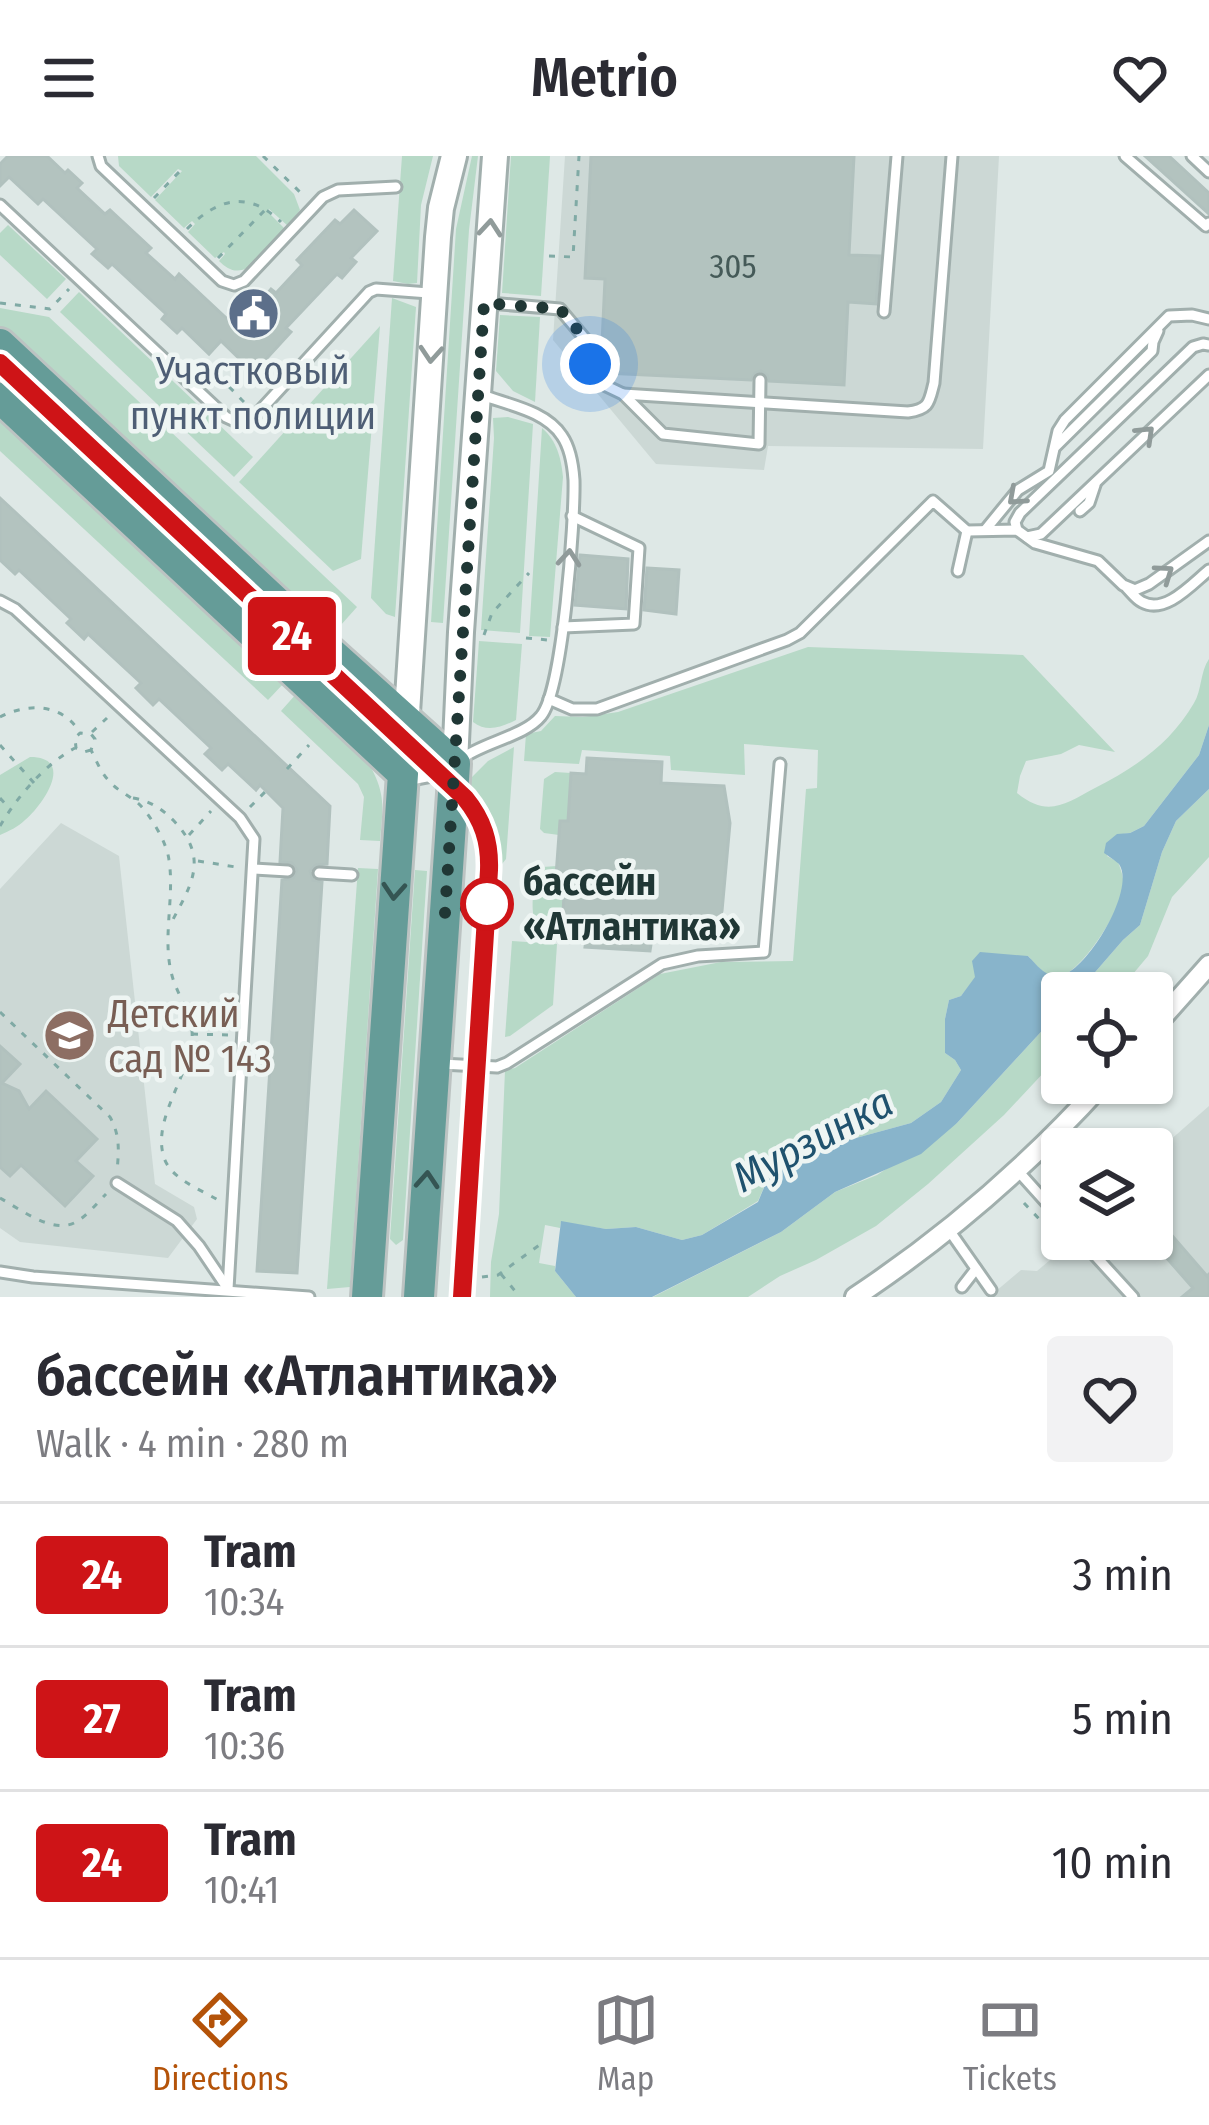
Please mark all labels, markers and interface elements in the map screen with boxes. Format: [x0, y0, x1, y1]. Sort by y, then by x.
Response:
icon: menu [36, 45, 102, 111]
icon: heart [1107, 45, 1173, 111]
text: Metrio [531, 46, 678, 110]
one-way arrow [477, 218, 502, 237]
house number: 305 [709, 247, 757, 287]
public building icon: Участковый пункт полиции [225, 286, 281, 342]
your location [560, 334, 620, 394]
one-way arrow [418, 344, 444, 363]
place label: Участковый пункт полиции [130, 348, 376, 439]
one-way arrow [1132, 427, 1154, 449]
one-way arrow [1008, 483, 1029, 504]
one-way arrow [555, 548, 581, 567]
one-way arrow [1151, 565, 1173, 587]
line badge: 24 [238, 597, 346, 675]
text: 24 [272, 611, 312, 661]
place label: бассейн «Атлантика» [523, 859, 741, 950]
marker: бассейн «Атлантика» [462, 879, 512, 929]
one-way arrow [381, 882, 407, 901]
map controls [1041, 972, 1173, 1260]
button: locate [1041, 972, 1173, 1104]
place label: Детский сад № 143 [107, 991, 272, 1082]
school or university icon: Детский сад № 143 [41, 1008, 97, 1064]
water label: Мурзинка [724, 1077, 902, 1203]
button: layers [1041, 1128, 1173, 1260]
one-way arrow [414, 1170, 440, 1189]
button: heart [1047, 1336, 1173, 1462]
text: бассейн «Атлантика» [36, 1342, 558, 1410]
text: Walk · 4 min · 280 m [36, 1421, 349, 1467]
text: Tram [204, 1525, 297, 1579]
text: 3 min [1072, 1548, 1173, 1602]
text: 24 [82, 1550, 122, 1600]
text: 10:34 [204, 1579, 284, 1625]
text: Tram [204, 1669, 297, 1723]
text: 5 min [1072, 1692, 1173, 1746]
text: 27 [83, 1694, 121, 1744]
text: 10:36 [204, 1723, 285, 1769]
text: Tram [204, 1813, 297, 1867]
text: 10 min [1052, 1836, 1173, 1890]
text: 24 [82, 1838, 122, 1888]
text: 10:41 [204, 1867, 280, 1913]
tab: Directions [152, 1987, 289, 2099]
tab: Map [593, 1987, 659, 2099]
tab: Tickets [963, 1987, 1057, 2099]

